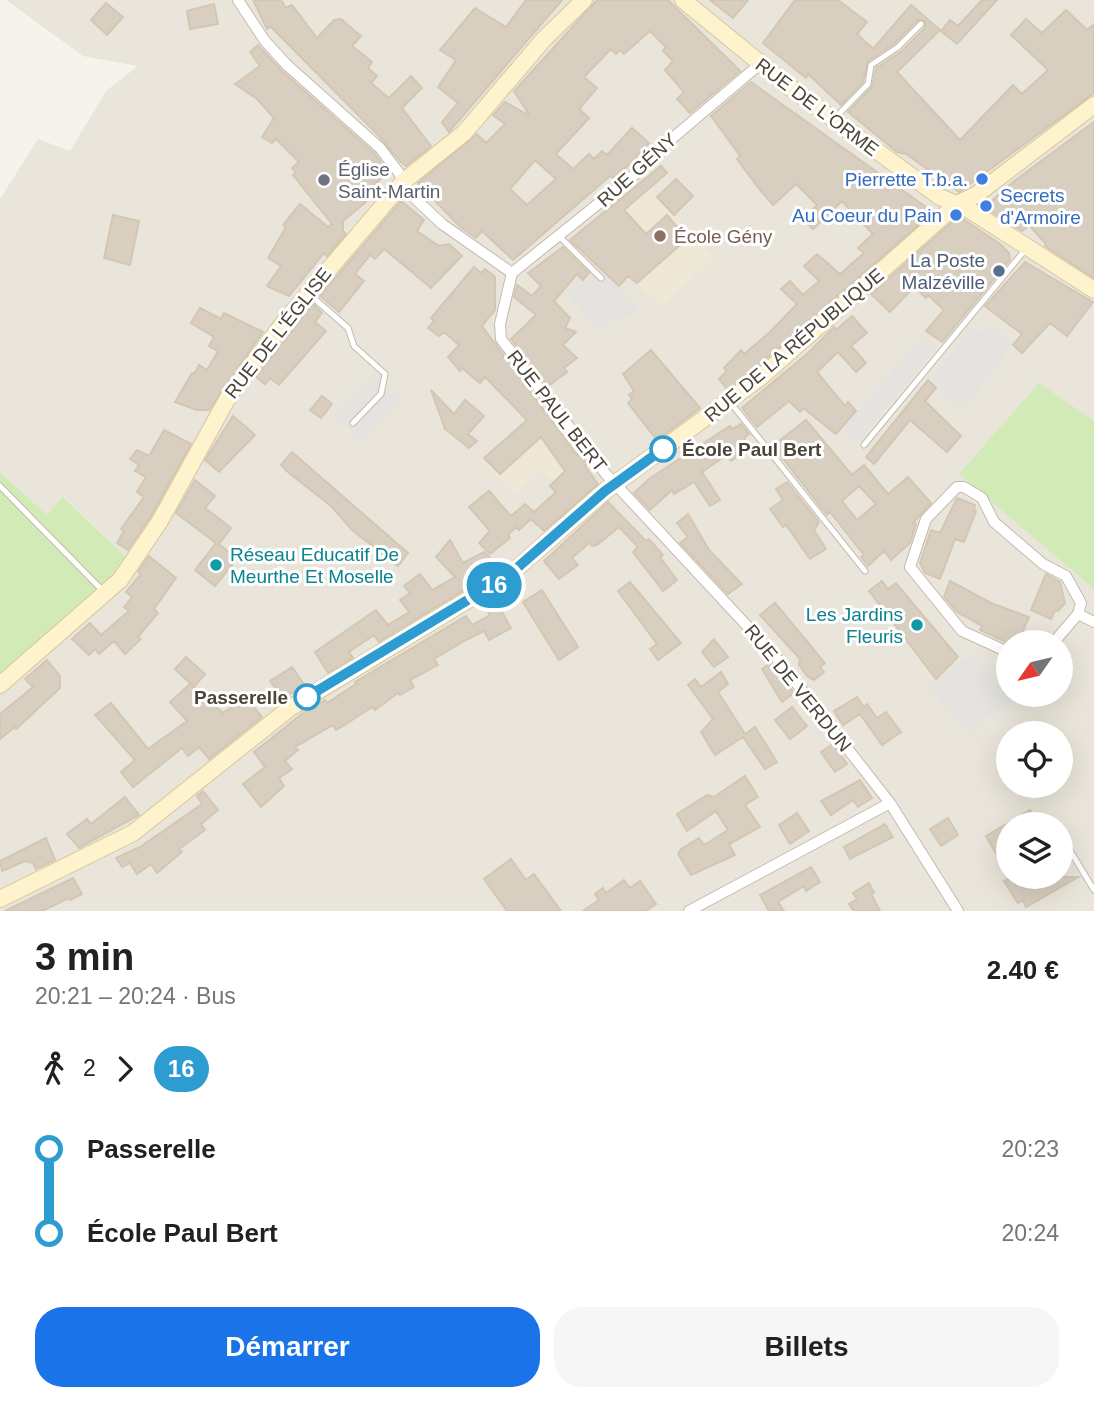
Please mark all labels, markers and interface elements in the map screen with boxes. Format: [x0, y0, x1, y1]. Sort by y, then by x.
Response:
street label: RUE DE L'ORME [751, 54, 883, 160]
street label: RUE GÉNY [593, 129, 681, 211]
place label: Église Saint-Martin [338, 159, 440, 202]
place label: Pierrette T.b.a. [845, 169, 968, 190]
marker: Pierrette T.b.a. [974, 171, 990, 187]
marker: Église Saint-Martin [316, 172, 332, 188]
place label: Secrets d'Armoire [1000, 185, 1081, 228]
marker: Secrets d'Armoire [978, 198, 994, 214]
place label: Au Coeur du Pain [792, 205, 942, 226]
marker: Au Coeur du Pain [948, 207, 964, 223]
place label: École Gény [674, 226, 773, 247]
marker: École Gény [652, 228, 668, 244]
place label: La Poste Malzéville [902, 250, 985, 293]
marker: La Poste Malzéville [991, 263, 1007, 279]
street label: RUE DE L'ÉGLISE [221, 264, 335, 402]
street label: RUE DE LA RÉPUBLIQUE [700, 264, 888, 426]
street label: RUE PAUL BERT [503, 346, 611, 476]
marker: École Paul Bert [650, 436, 676, 462]
place label: École Paul Bert [682, 439, 822, 460]
place label: Réseau Educatif De Meurthe Et Moselle [230, 544, 399, 587]
marker: Réseau Educatif De Meurthe Et Moselle [208, 557, 224, 573]
line badge: 16 [462, 562, 526, 608]
text: 16 [481, 571, 507, 598]
place label: Les Jardins Fleuris [806, 604, 903, 647]
marker: Les Jardins Fleuris [909, 617, 925, 633]
street label: RUE DE VERDUN [740, 620, 856, 756]
north arrow [996, 630, 1073, 707]
map controls [996, 630, 1073, 889]
marker: Passerelle [294, 684, 320, 710]
place label: Passerelle [194, 687, 288, 708]
button: locate [996, 721, 1073, 798]
button: layers [996, 812, 1073, 889]
text: 3 min [35, 936, 134, 978]
text: 2.40 € [987, 955, 1059, 985]
text: 20:21 – 20:24 · Bus [35, 983, 236, 1009]
icon: walk [35, 1050, 73, 1088]
icon: forward [106, 1050, 144, 1088]
text: 2 [83, 1055, 96, 1081]
text: 16 [168, 1055, 195, 1082]
text: Passerelle [87, 1134, 216, 1164]
text: 20:23 [1001, 1136, 1059, 1162]
text: École Paul Bert [87, 1218, 278, 1248]
text: 20:24 [1001, 1220, 1059, 1246]
button: Démarrer [35, 1307, 540, 1387]
button: Billets [554, 1307, 1059, 1387]

